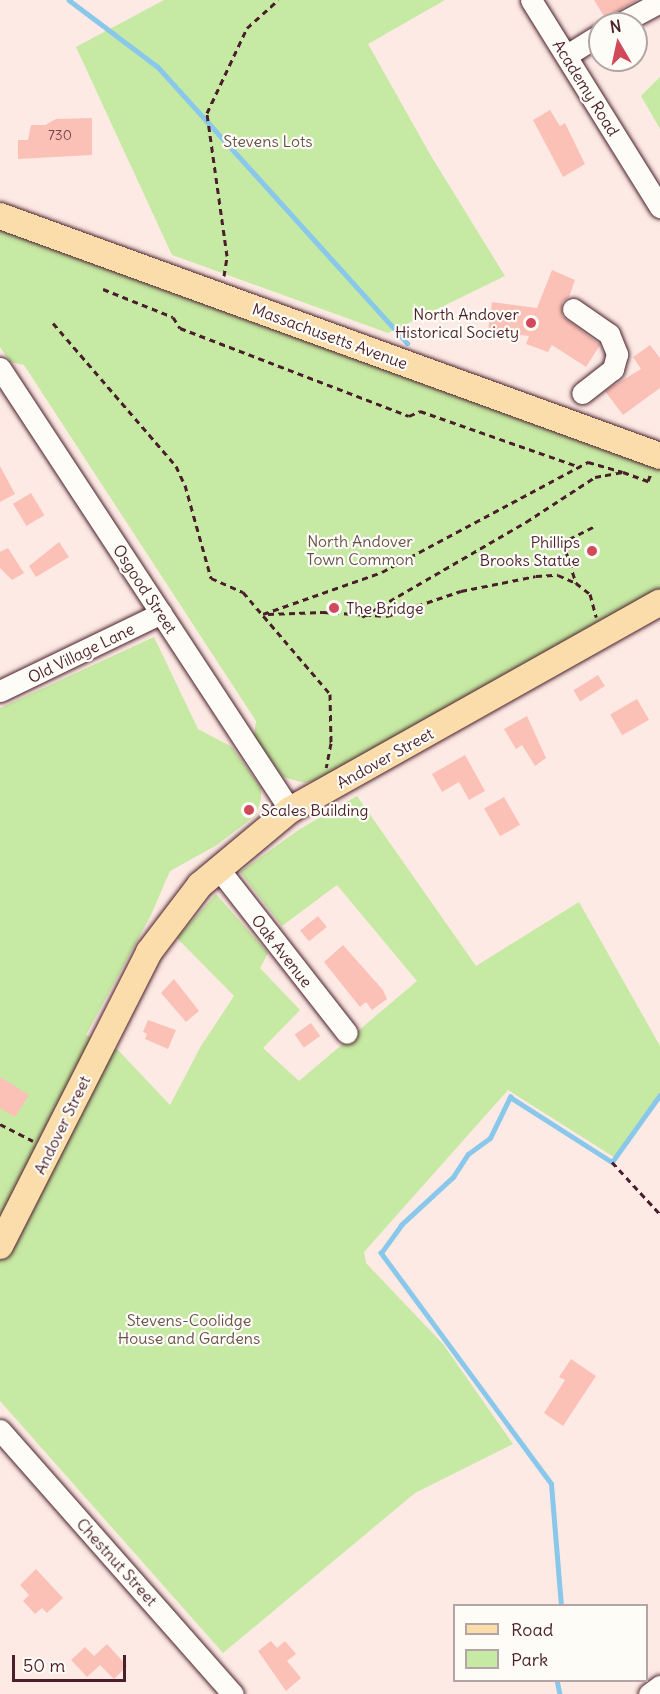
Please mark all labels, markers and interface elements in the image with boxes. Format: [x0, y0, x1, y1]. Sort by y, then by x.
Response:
north arrow [588, 12, 648, 72]
text: N [608, 15, 623, 37]
street label: Academy Road [549, 36, 623, 140]
house number: 730 [48, 127, 72, 143]
park label: Stevens Lots [223, 131, 313, 151]
street label: Massachusetts Avenue [250, 299, 410, 373]
place label: North Andover Historical Society [395, 304, 519, 342]
marker: North Andover Historical Society [524, 316, 538, 330]
park label: North Andover Town Common [306, 531, 414, 569]
place label: Phillips Brooks Statue [479, 532, 580, 570]
street label: Osgood Street [109, 541, 181, 637]
marker: Phillips Brooks Statue [585, 544, 599, 558]
place label: The Bridge [346, 598, 424, 618]
marker: The Bridge [327, 601, 341, 615]
street label: Old Village Lane [25, 619, 137, 687]
street label: Andover Street [333, 724, 437, 792]
place label: Scales Building [261, 800, 369, 820]
marker: Scales Building [242, 803, 256, 817]
street label: Oak Avenue [248, 911, 316, 991]
street label: Andover Street [30, 1073, 94, 1177]
park label: Stevens-Coolidge House and Gardens [118, 1310, 260, 1348]
street label: Chestnut Street [73, 1514, 161, 1610]
legend [453, 1604, 648, 1682]
text: Road [511, 1618, 553, 1641]
scale bar [15, 1643, 129, 1681]
text: Park [511, 1648, 548, 1671]
text: 50 m [23, 1654, 65, 1677]

